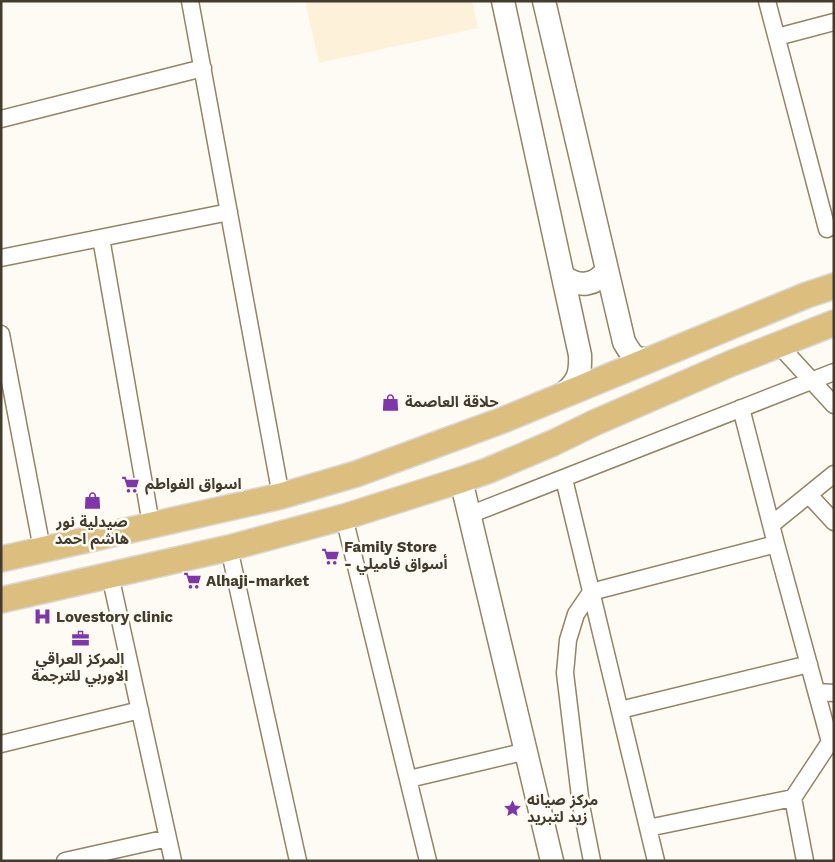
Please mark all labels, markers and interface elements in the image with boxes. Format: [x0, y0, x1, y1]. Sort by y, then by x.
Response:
shop icon: حلاقة العاصمة [381, 392, 401, 412]
place label: حلاقة العاصمة [405, 393, 499, 411]
supermarket icon: اسواق الفواطم [121, 474, 141, 494]
place label: اسواق الفواطم [145, 475, 241, 495]
shop icon: صيدلية نور هاشم احمد [82, 491, 102, 511]
place label: صيدلية نور هاشم احمد [55, 513, 130, 550]
place label: Family Store - أسواق فاميلي [344, 538, 448, 575]
supermarket icon: Family Store - أسواق فاميلي [320, 546, 340, 566]
supermarket icon: Alhaji-market [182, 571, 202, 591]
place label: Alhaji-market [206, 572, 309, 590]
hospital icon: Lovestory clinic [32, 607, 52, 627]
place label: Lovestory clinic [56, 608, 174, 626]
office icon: المركز العراقي الاوربي للترجمة [70, 628, 90, 648]
place label: المركز العراقي الاوربي للترجمة [32, 650, 128, 687]
place label: مركز صيانه زيد لتبريد [527, 791, 598, 826]
place icon: مركز صيانه زيد لتبريد [503, 799, 523, 819]

